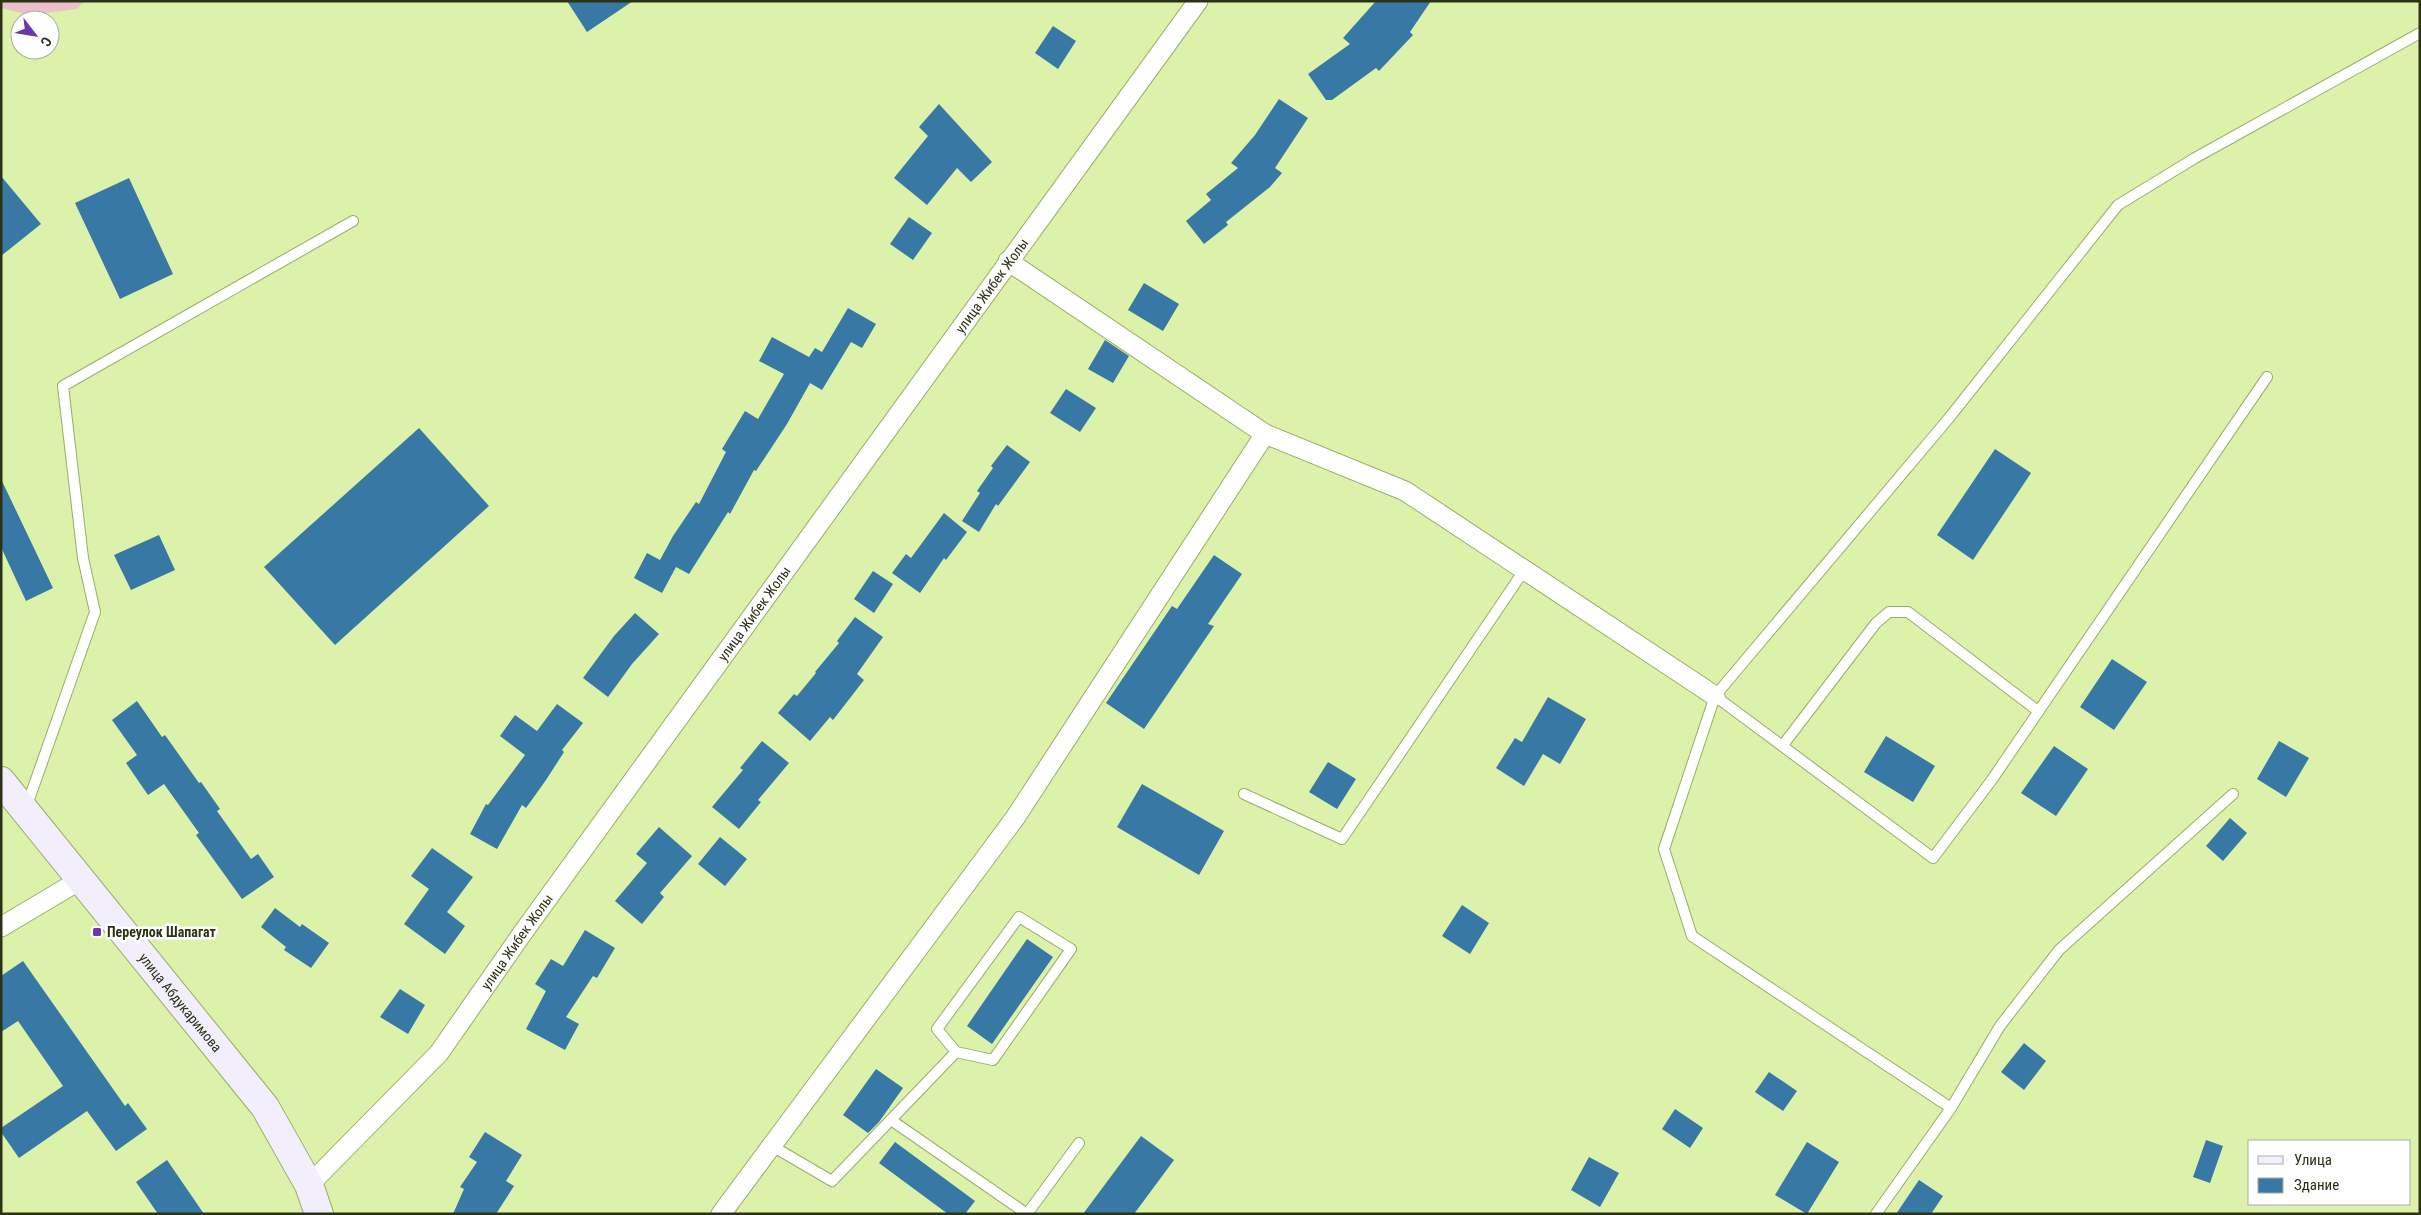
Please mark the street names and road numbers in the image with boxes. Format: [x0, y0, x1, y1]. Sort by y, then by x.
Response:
street label: улица Жибек Жолы [952, 235, 1031, 336]
street label: улица Жибек Жолы [714, 563, 794, 664]
street label: улица Жибек Жолы [478, 891, 556, 993]
street label: улица Абдукаримова [136, 950, 225, 1055]

